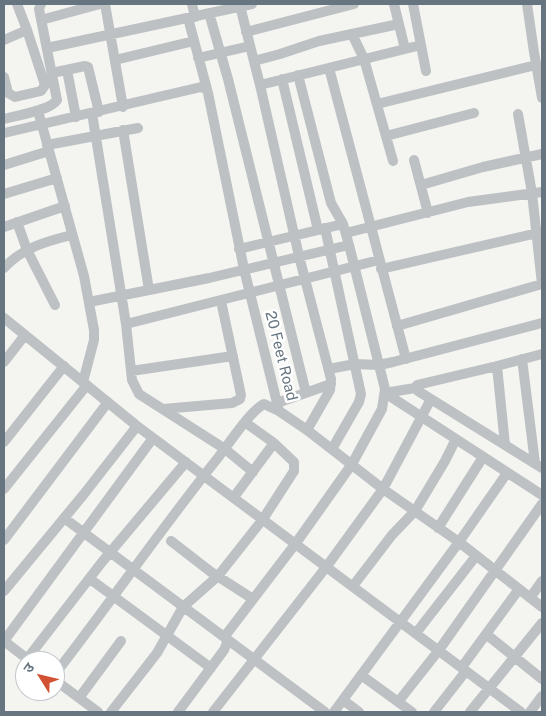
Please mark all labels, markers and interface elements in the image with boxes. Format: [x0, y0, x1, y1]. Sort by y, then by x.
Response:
street label: 20 Feet Road [261, 309, 301, 403]
north arrow [15, 651, 65, 701]
text: उ [20, 660, 38, 676]

